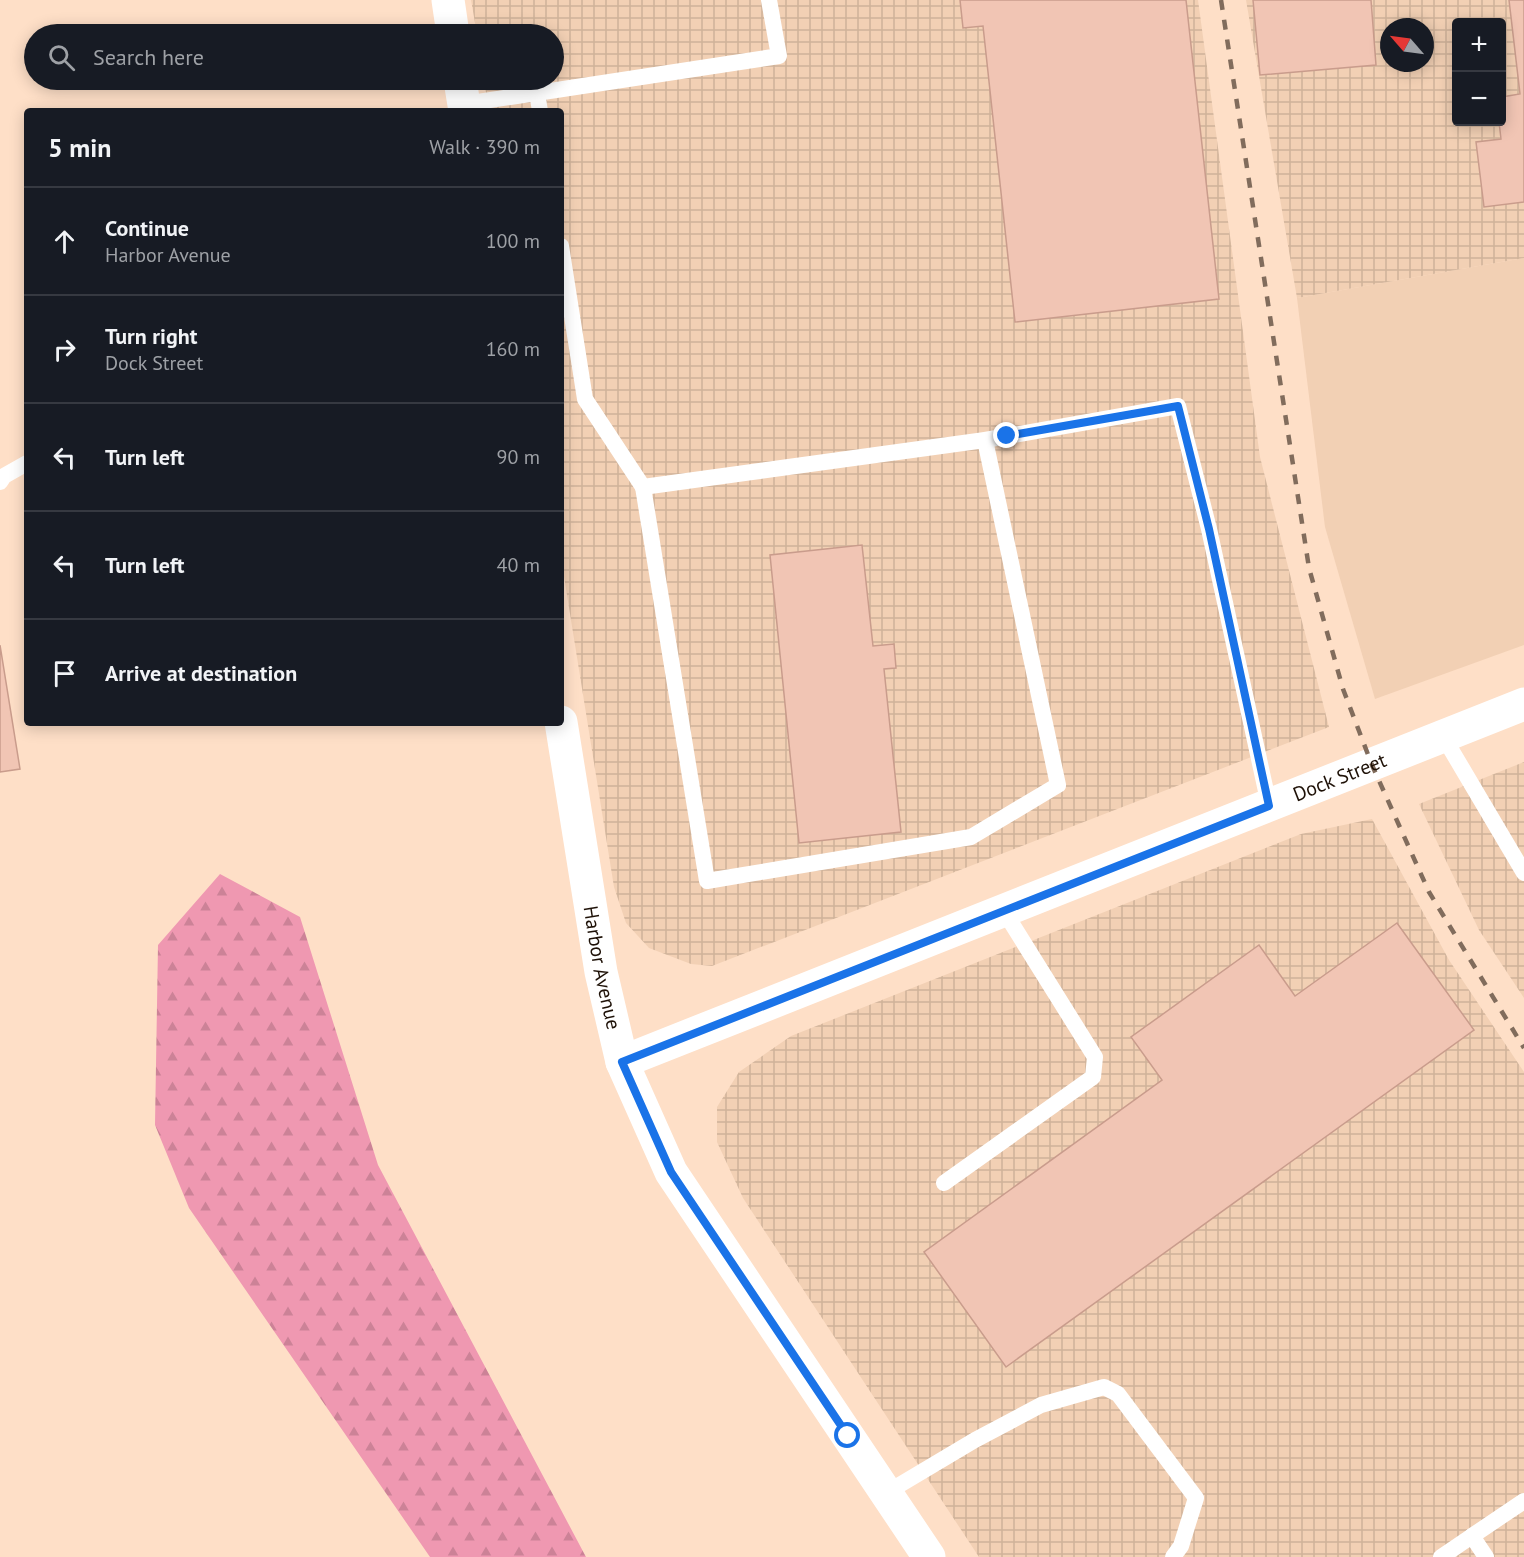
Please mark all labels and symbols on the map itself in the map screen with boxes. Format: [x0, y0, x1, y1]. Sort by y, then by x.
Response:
north arrow [1380, 18, 1434, 72]
route end [993, 422, 1019, 448]
street label: Dock Street [1289, 747, 1390, 807]
street label: Harbor Avenue [578, 904, 627, 1032]
route start [834, 1422, 860, 1448]

